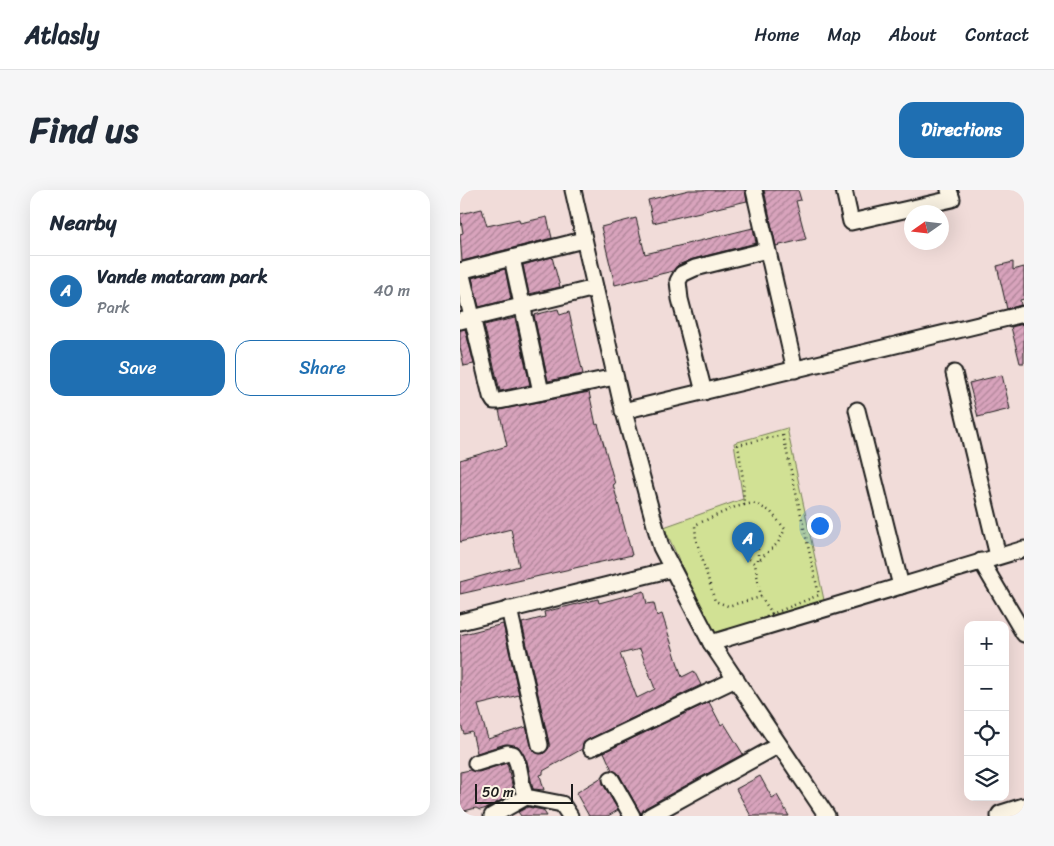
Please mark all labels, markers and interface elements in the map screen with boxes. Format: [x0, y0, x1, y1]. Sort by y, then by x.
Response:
text: Atlasly [25, 14, 99, 56]
text: Home [755, 19, 800, 51]
text: Map [828, 19, 861, 51]
text: About [889, 19, 937, 51]
text: Contact [965, 19, 1029, 51]
text: Find us [30, 99, 138, 161]
button: Directions [899, 102, 1024, 158]
text: Nearby [50, 204, 116, 242]
north arrow [904, 205, 949, 250]
text: Vande mataram park [97, 260, 268, 293]
text: A [61, 276, 71, 305]
text: 40 m [373, 276, 410, 305]
text: Park [97, 293, 130, 322]
button: Save [50, 340, 225, 396]
button: Share [235, 340, 410, 396]
your location [807, 513, 833, 539]
pin: A [732, 522, 764, 563]
map controls [964, 621, 1009, 801]
button: + [964, 621, 1009, 666]
button: − [964, 666, 1009, 711]
button: locate [964, 711, 1009, 756]
button: layers [964, 756, 1009, 801]
text: 50 m [482, 780, 514, 805]
scale bar [475, 781, 572, 804]

